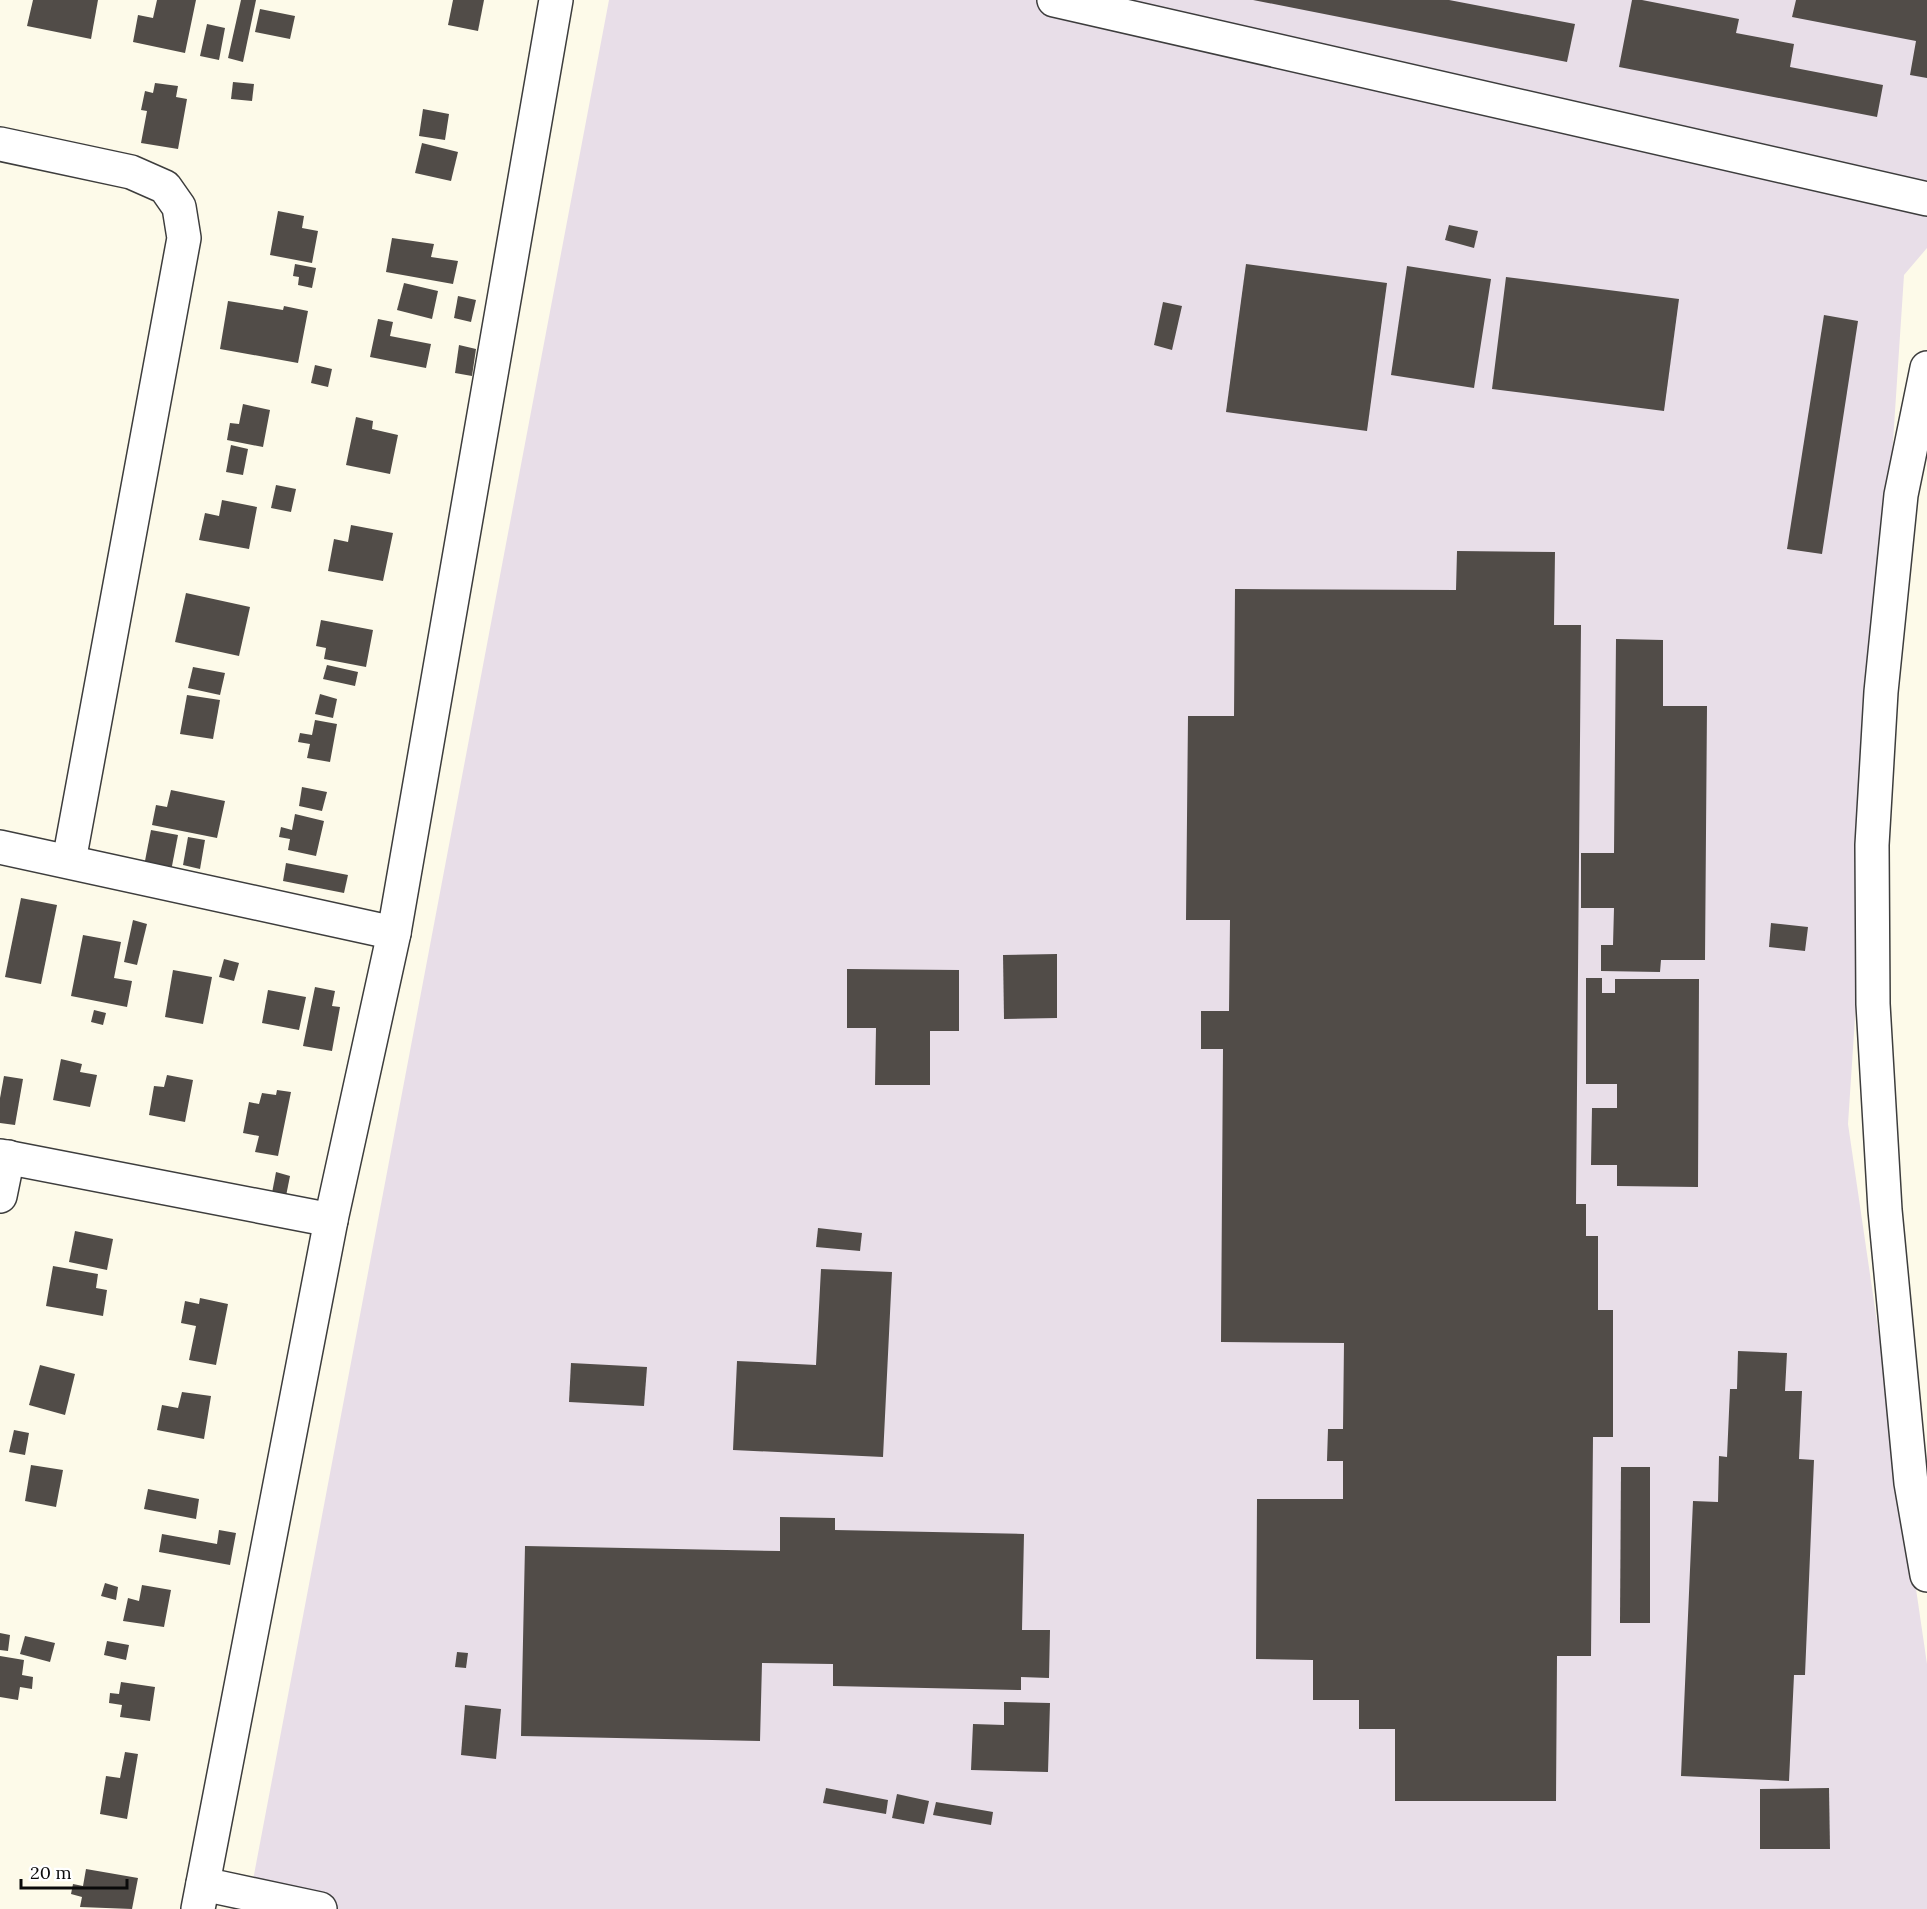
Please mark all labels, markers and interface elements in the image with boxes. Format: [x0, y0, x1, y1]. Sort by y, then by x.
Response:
scale bar [21, 1852, 128, 1890]
text: 20 m [30, 1861, 72, 1884]

